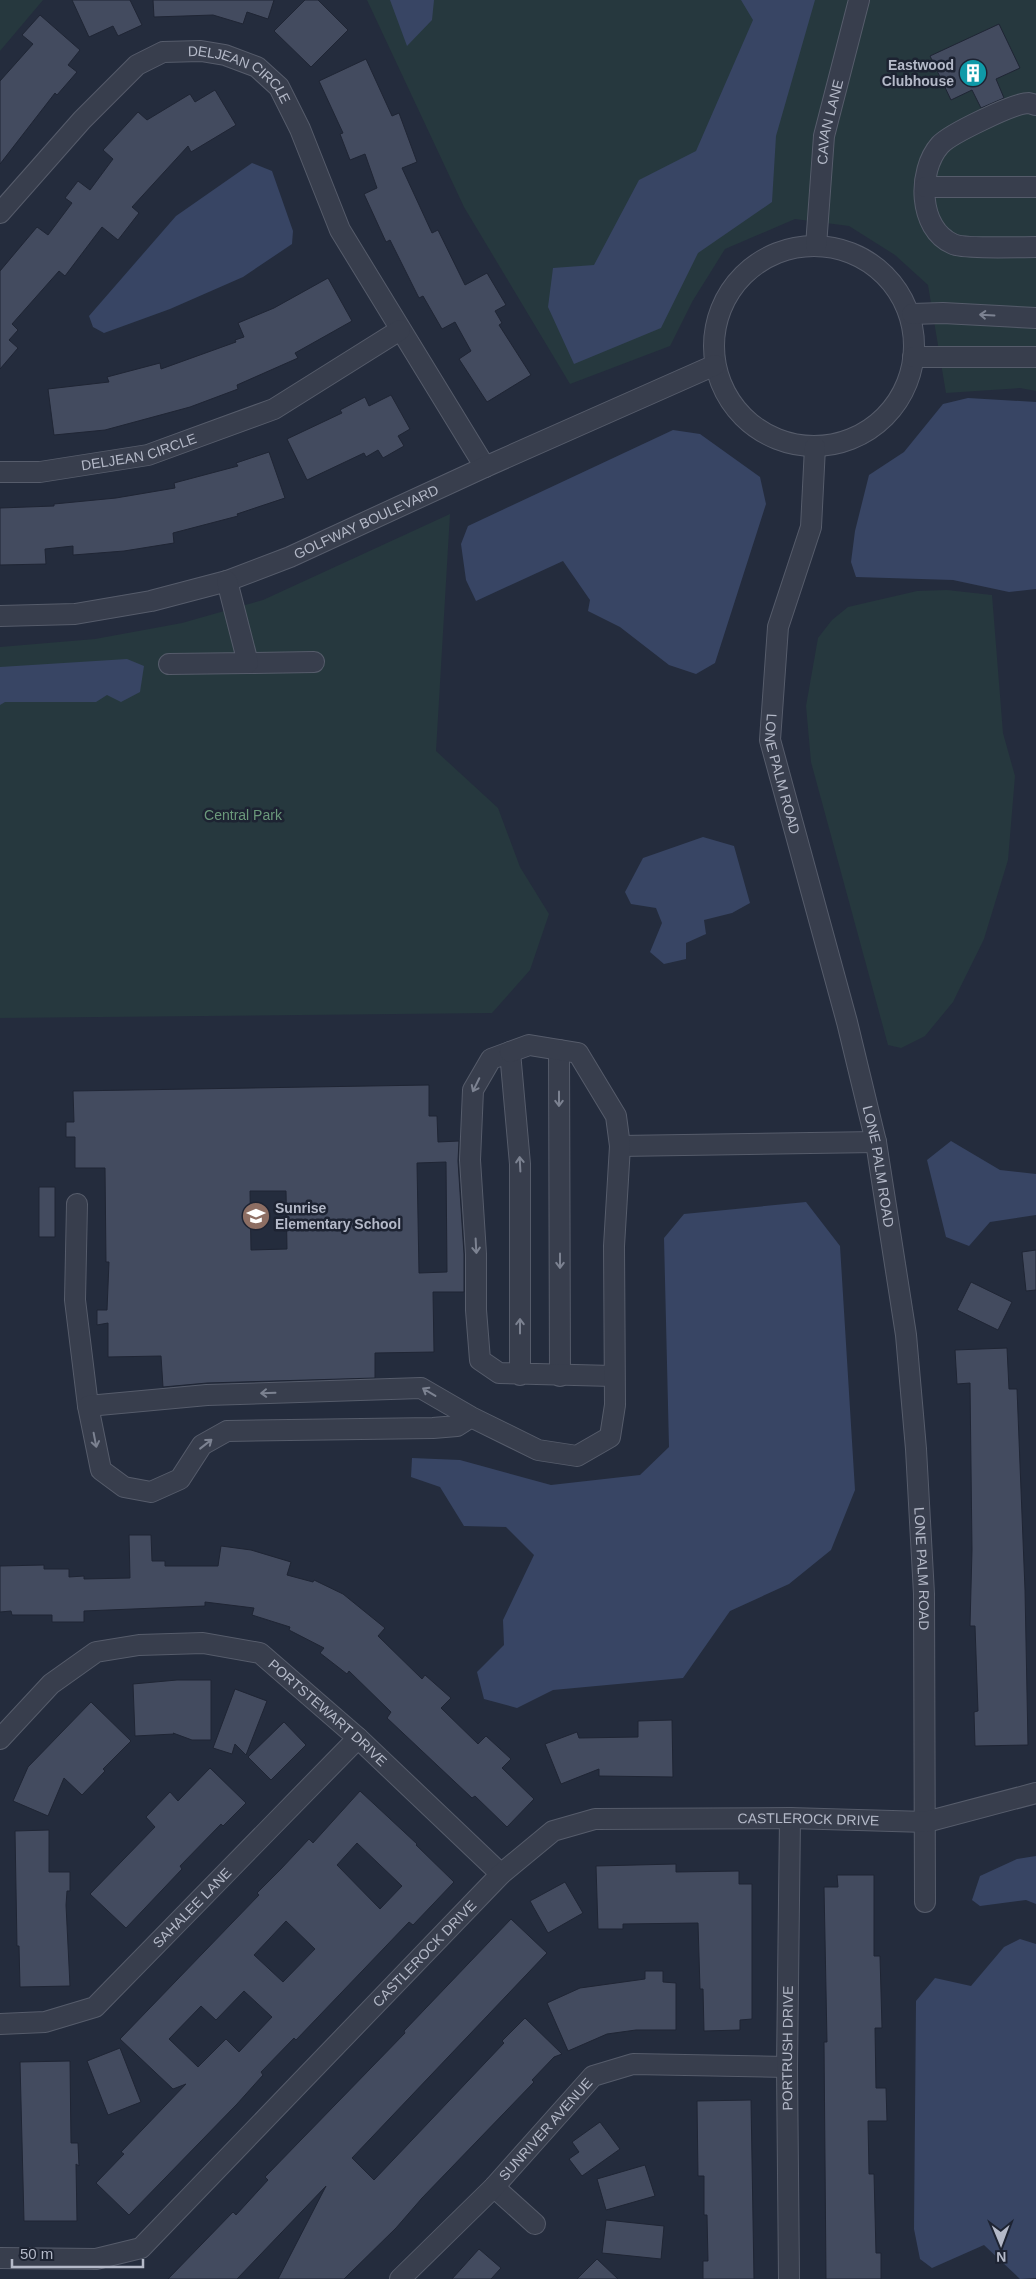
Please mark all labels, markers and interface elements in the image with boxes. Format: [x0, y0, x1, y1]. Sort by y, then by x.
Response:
street label: DELJEAN CIRCLE [188, 43, 294, 106]
place label: Eastwood Clubhouse [882, 57, 954, 89]
building icon: Eastwood Clubhouse [958, 58, 988, 88]
street label: CAVAN LANE [814, 78, 846, 165]
one-way arrow [980, 311, 996, 320]
street label: DELJEAN CIRCLE [80, 430, 199, 473]
street label: GOLFWAY BOULEVARD [291, 482, 441, 562]
street label: LONE PALM ROAD [762, 713, 803, 836]
park label: Central Park [204, 807, 283, 823]
one-way arrow [471, 1077, 481, 1092]
one-way arrow [554, 1090, 564, 1106]
street label: LONE PALM ROAD [859, 1104, 897, 1229]
one-way arrow [515, 1156, 524, 1172]
place label: Sunrise Elementary School [275, 1200, 401, 1232]
school or university icon: Sunrise Elementary School [241, 1201, 271, 1231]
one-way arrow [471, 1238, 480, 1254]
one-way arrow [555, 1252, 565, 1269]
one-way arrow [515, 1318, 525, 1334]
one-way arrow [422, 1387, 436, 1397]
one-way arrow [260, 1389, 276, 1398]
one-way arrow [91, 1431, 101, 1447]
one-way arrow [199, 1439, 212, 1450]
street label: LONE PALM ROAD [911, 1506, 932, 1630]
street label: PORTSTEWART DRIVE [265, 1656, 390, 1769]
street label: CASTLEROCK DRIVE [738, 1810, 879, 1829]
street label: SAHALEE LANE [150, 1865, 234, 1951]
street label: CASTLEROCK DRIVE [370, 1897, 479, 2010]
street label: PORTRUSH DRIVE [779, 1985, 796, 2111]
street label: SUNRIVER AVENUE [496, 2075, 596, 2184]
north arrow [976, 2219, 1026, 2269]
scale bar [12, 2236, 144, 2268]
text: 50 m [20, 2245, 53, 2262]
text: N [996, 2249, 1006, 2265]

